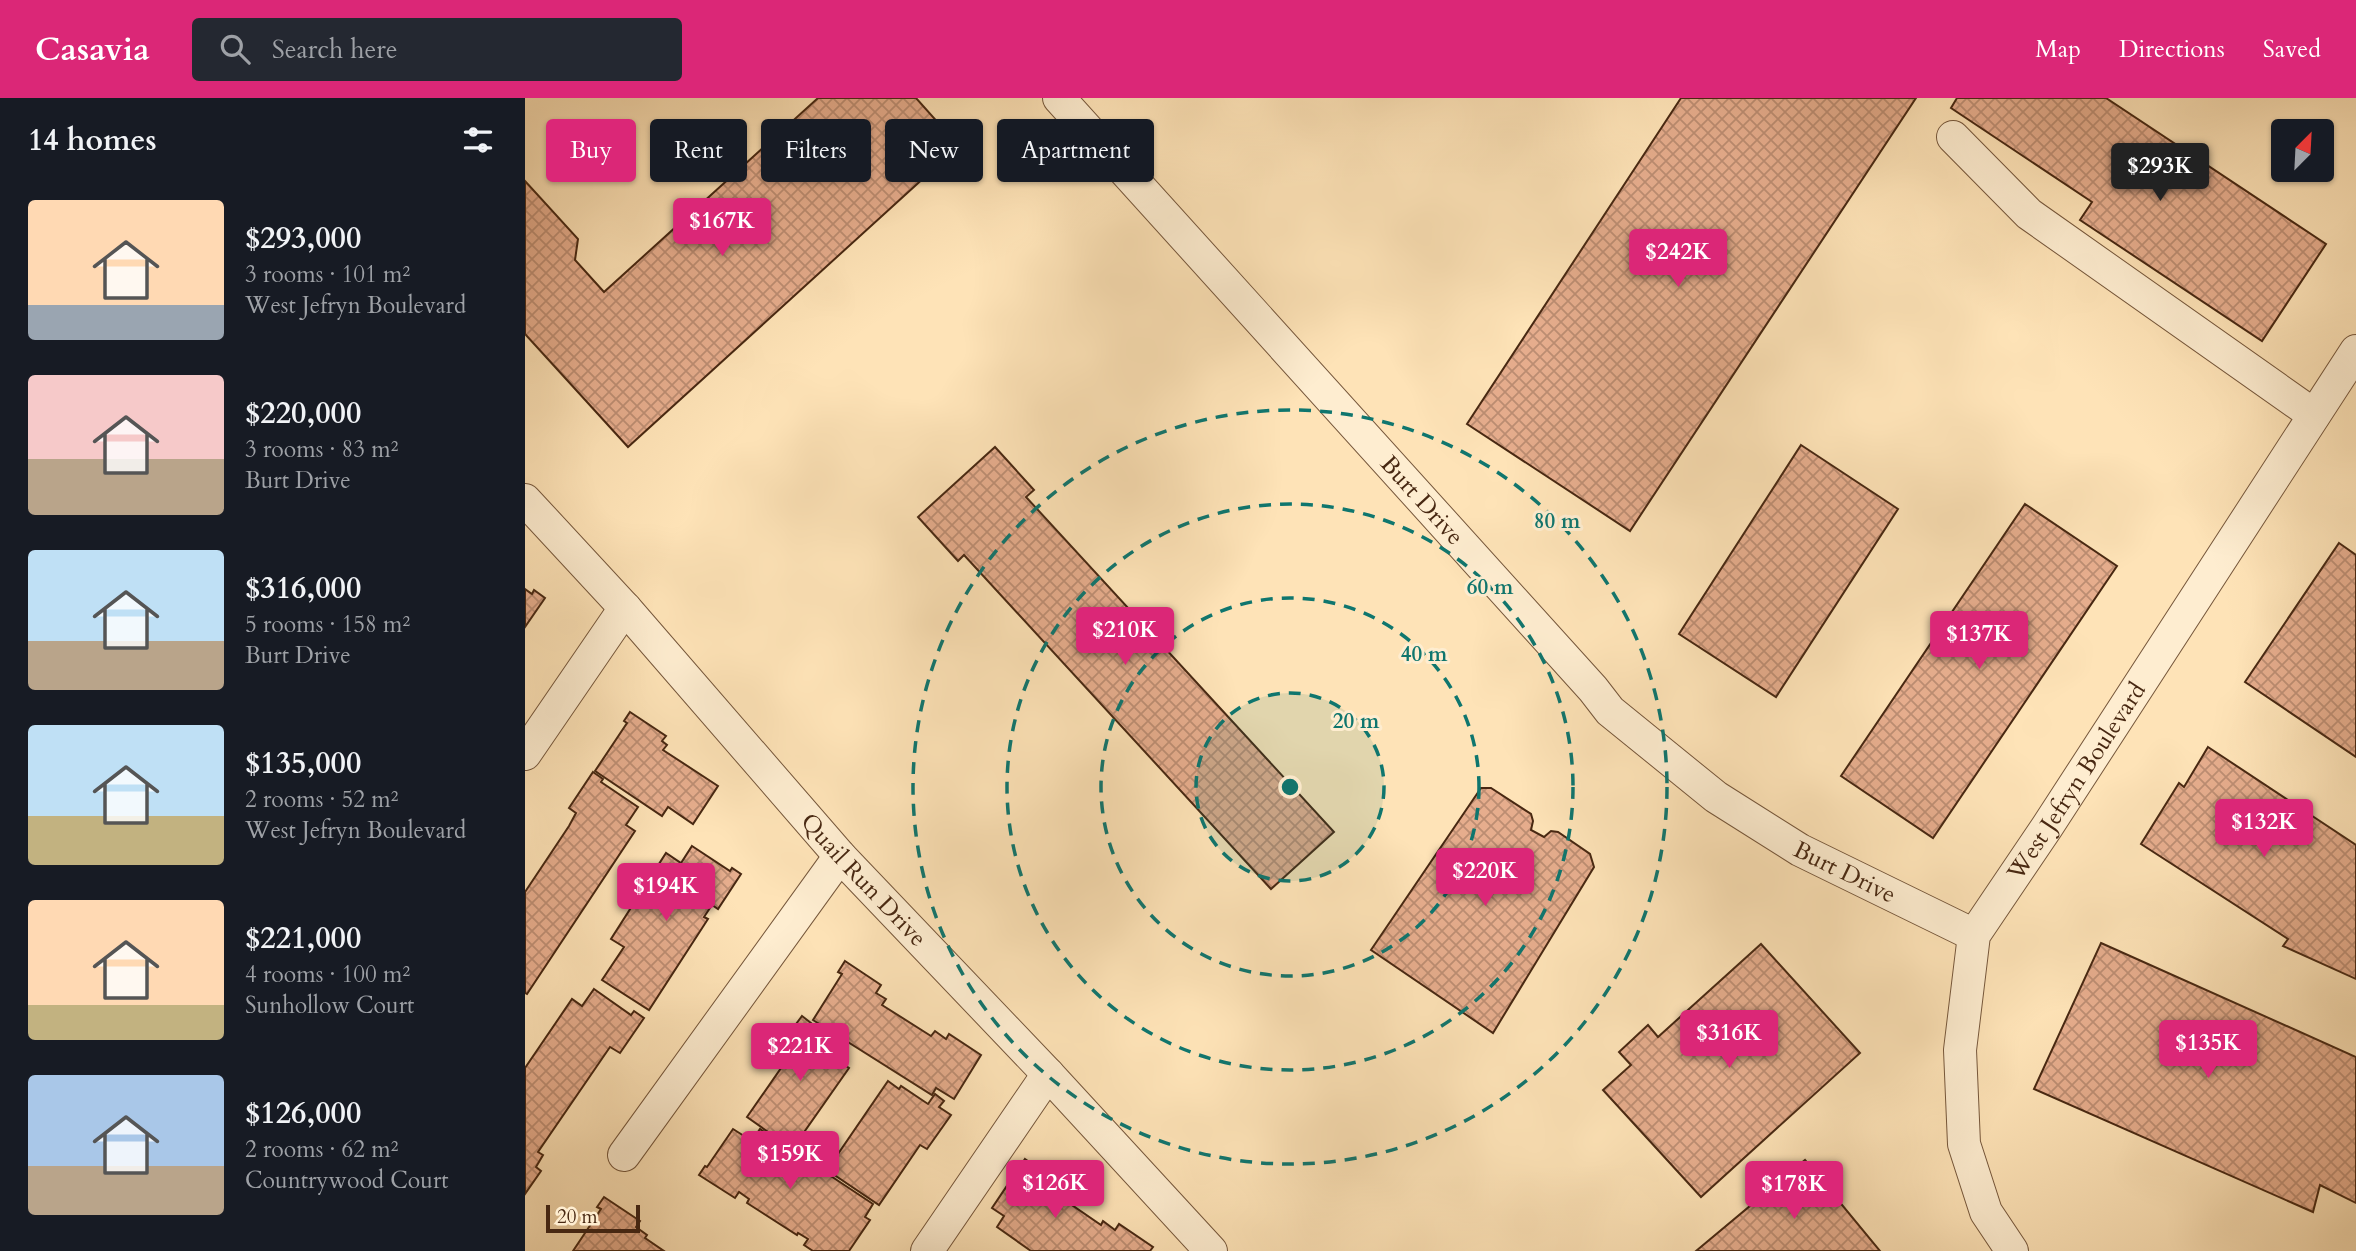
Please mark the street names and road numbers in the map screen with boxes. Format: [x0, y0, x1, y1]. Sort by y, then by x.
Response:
street label: Burt Drive [1373, 448, 1471, 552]
street label: West Jefryn Boulevard [1999, 676, 2154, 888]
street label: Quail Run Drive [793, 806, 934, 954]
street label: Burt Drive [1788, 833, 1901, 911]

